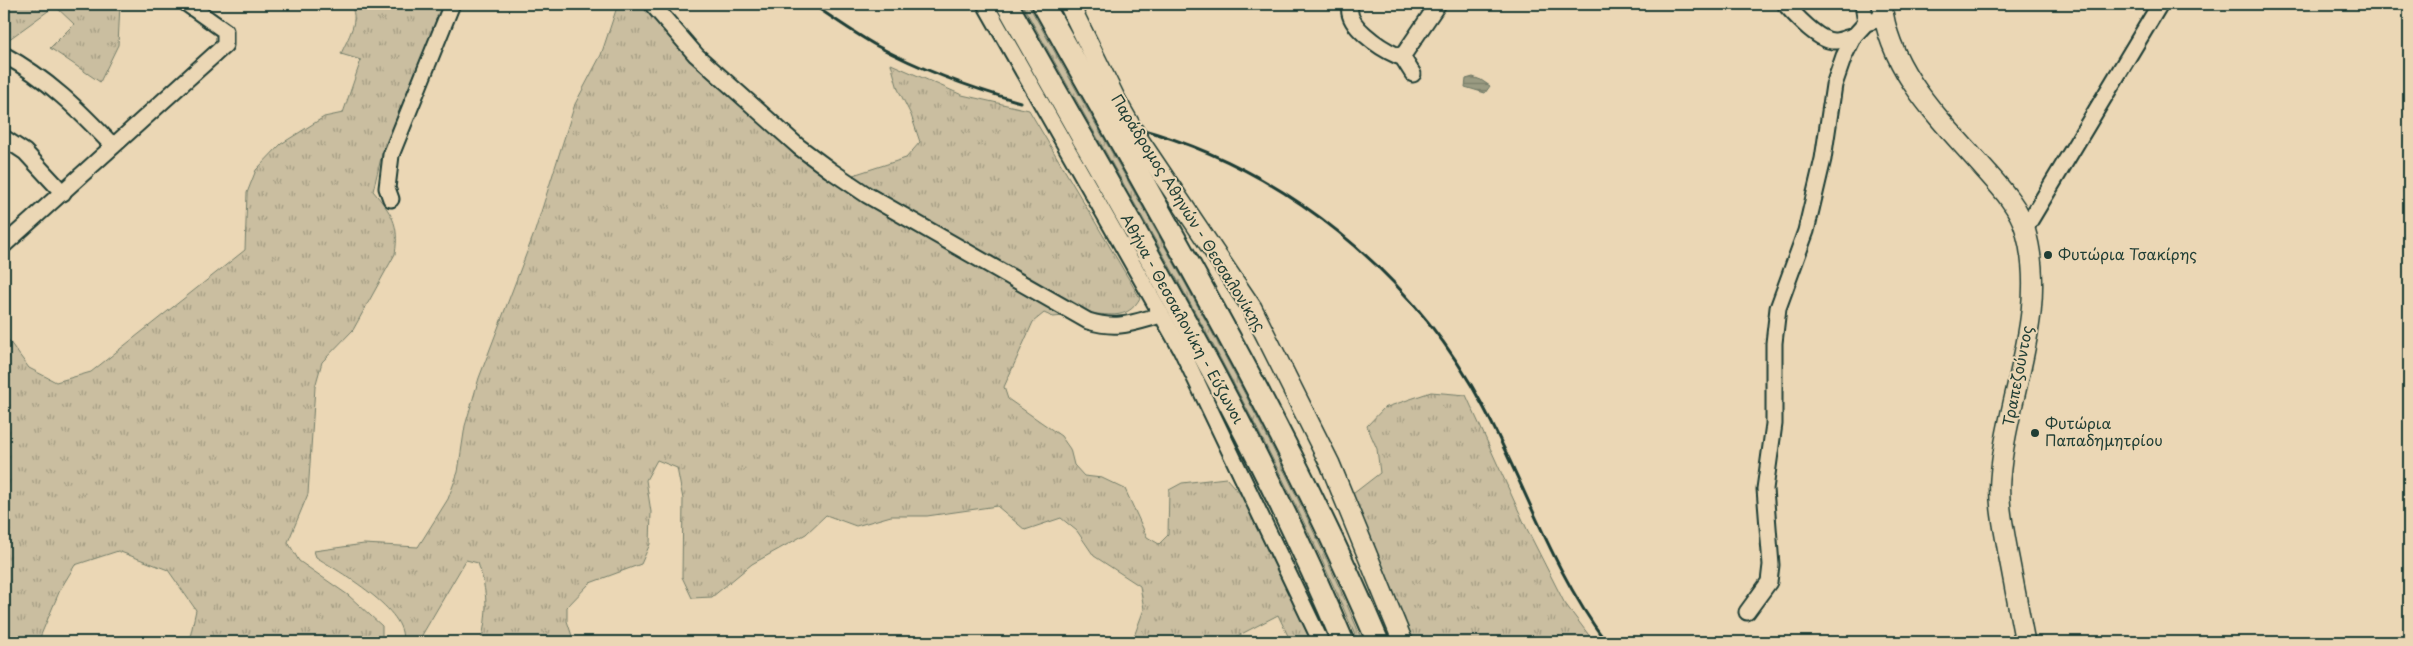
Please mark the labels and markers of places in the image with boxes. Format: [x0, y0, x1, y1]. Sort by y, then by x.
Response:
place label: Φυτώρια Τσακίρης [2058, 242, 2197, 265]
marker: Φυτώρια Τσακίρης [2042, 249, 2054, 261]
place label: Φυτώρια Παπαδημητρίου [2045, 411, 2163, 451]
marker: Φυτώρια Παπαδημητρίου [2029, 427, 2041, 439]

